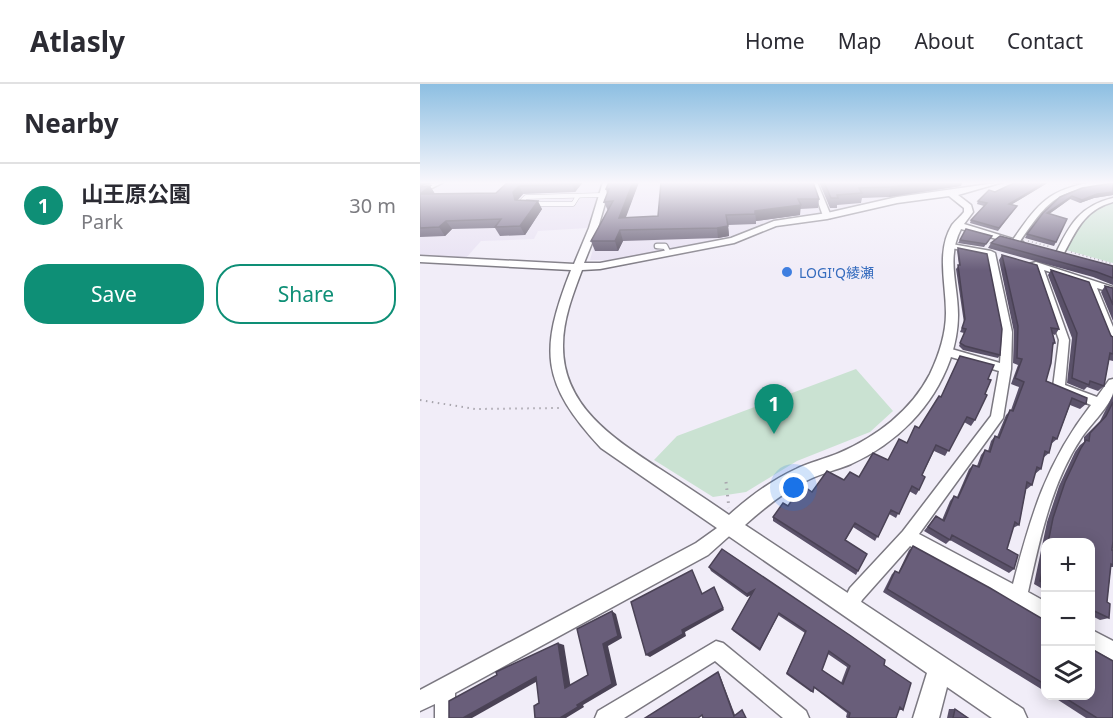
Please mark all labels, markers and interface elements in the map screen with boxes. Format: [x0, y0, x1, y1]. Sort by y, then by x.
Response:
text: Atlasly [30, 22, 125, 60]
text: Home [745, 27, 805, 55]
text: Map [838, 27, 881, 55]
text: About [914, 27, 974, 55]
text: Contact [1007, 27, 1083, 55]
text: Nearby [24, 105, 119, 141]
text: 山王原公園 [81, 178, 191, 208]
text: 1 [38, 192, 49, 219]
text: 30 m [349, 192, 396, 219]
text: Park [81, 208, 123, 235]
place label: LOGI'Q綾瀬 [799, 263, 874, 282]
button: Save [24, 264, 204, 324]
button: Share [216, 264, 396, 324]
marker: LOGI'Q綾瀬 [780, 265, 794, 279]
pin: 1 [754, 384, 794, 434]
your location [779, 473, 808, 502]
map controls [1041, 538, 1095, 700]
button: + [1041, 538, 1095, 592]
button: − [1041, 592, 1095, 646]
button: layers [1041, 646, 1095, 700]

